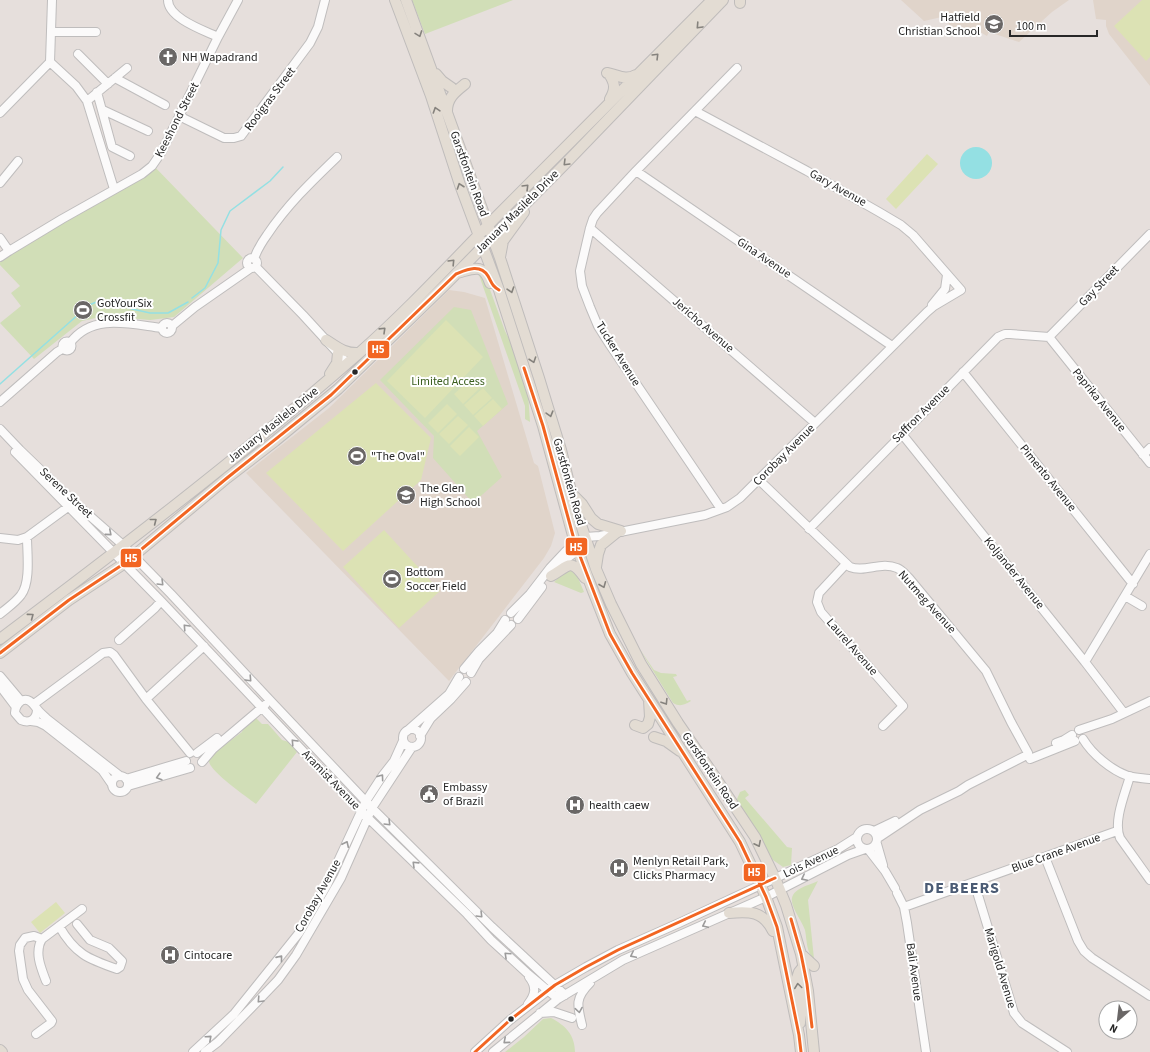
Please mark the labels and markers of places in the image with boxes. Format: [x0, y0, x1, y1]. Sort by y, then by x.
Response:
place label: Hatfield Christian School [898, 9, 980, 40]
school or university icon: Hatfield Christian School [983, 13, 1005, 35]
church icon: NH Wapadrand [157, 46, 179, 68]
place label: NH Wapadrand [182, 49, 258, 66]
place label: GotYourSix Crossfit [97, 295, 152, 326]
sports icon: GotYourSix Crossfit [72, 299, 94, 321]
unlabelled marker [350, 367, 360, 377]
sports icon: "The Oval" [346, 445, 368, 467]
place label: "The Oval" [371, 448, 425, 465]
place label: The Glen High School [420, 480, 480, 511]
school or university icon: The Glen High School [395, 484, 417, 506]
place label: Bottom Soccer Field [406, 564, 466, 595]
sports icon: Bottom Soccer Field [381, 568, 403, 590]
place label: Embassy of Brazil [443, 779, 488, 810]
public building icon: Embassy of Brazil [418, 783, 440, 805]
hospital icon: health caew [564, 794, 586, 816]
place label: health caew [589, 797, 650, 814]
place label: Menlyn Retail Park, Clicks Pharmacy [633, 853, 728, 884]
hospital icon: Menlyn Retail Park, Clicks Pharmacy [608, 857, 630, 879]
hospital icon: Cintocare [159, 944, 181, 966]
place label: Cintocare [184, 947, 232, 964]
unlabelled marker [506, 1014, 516, 1024]

